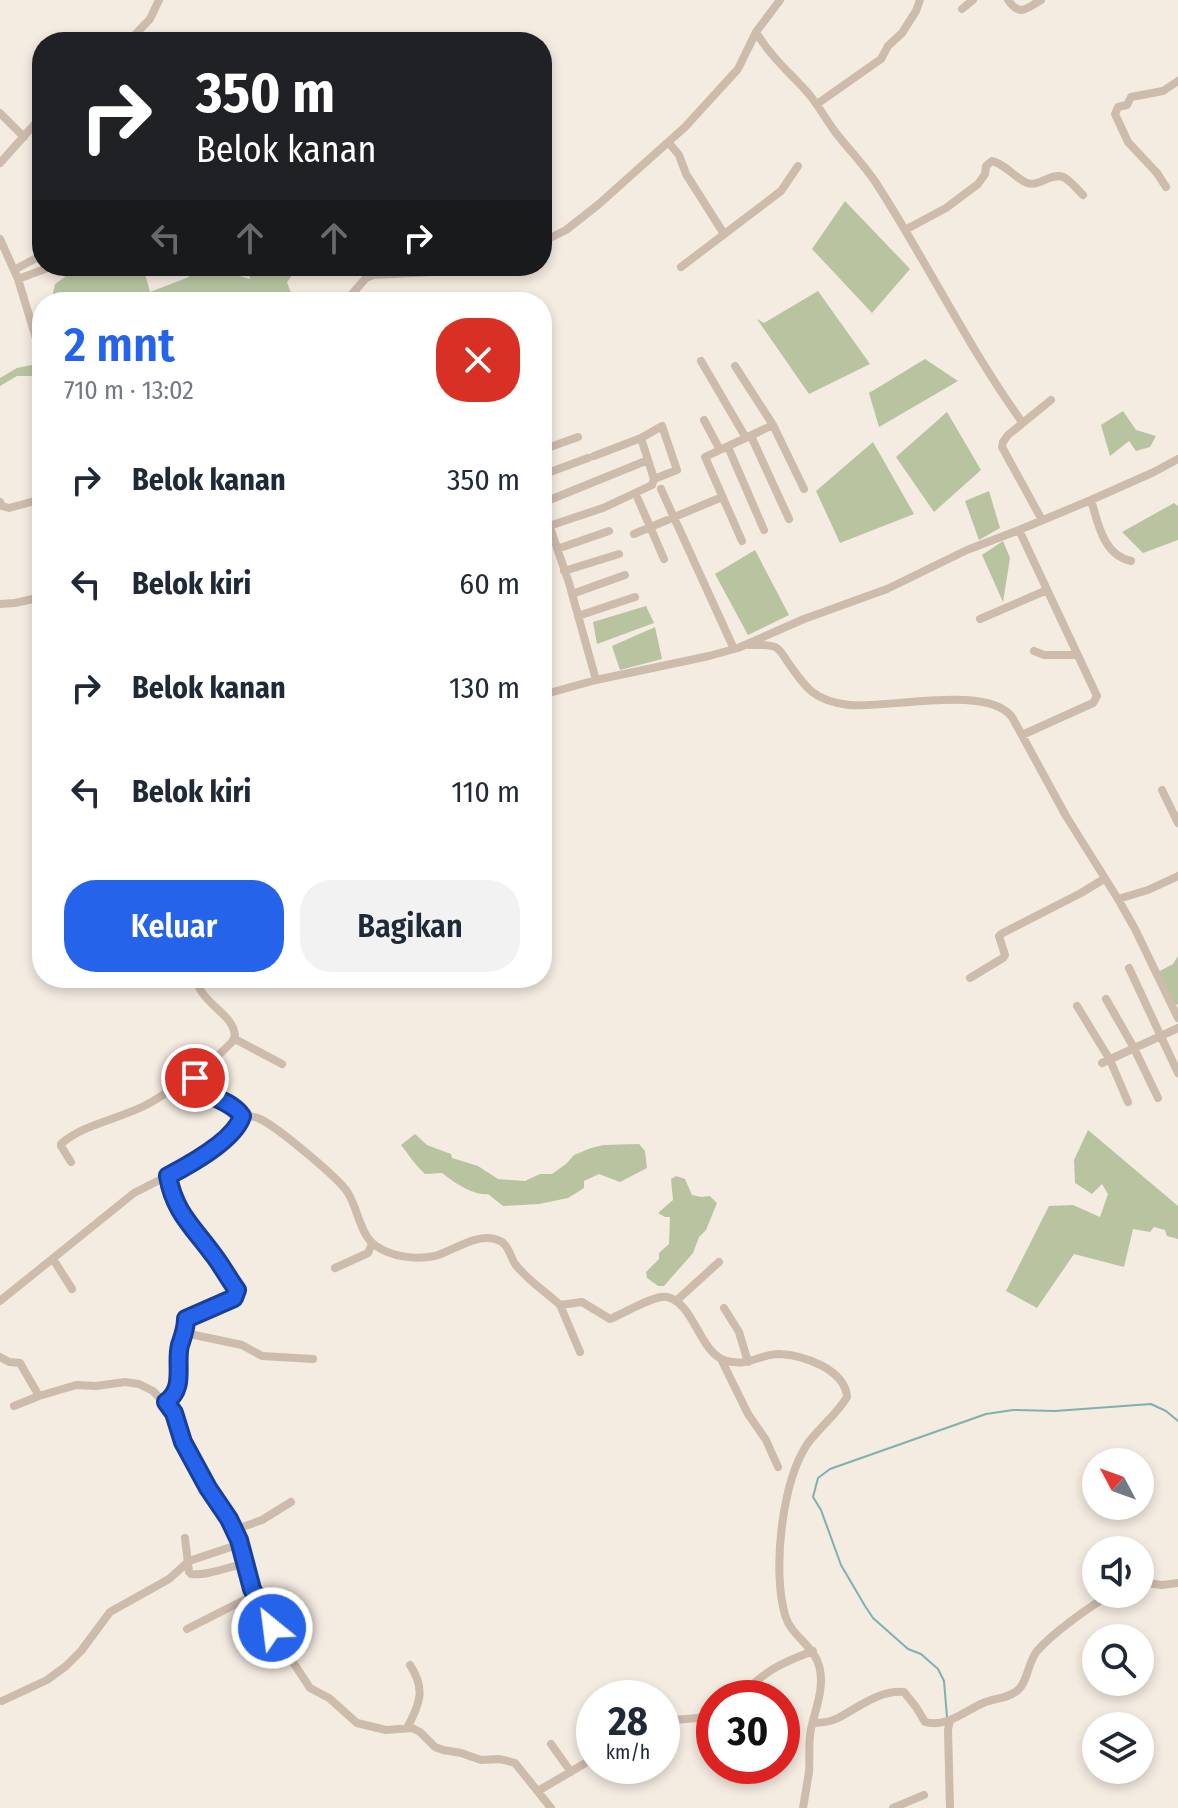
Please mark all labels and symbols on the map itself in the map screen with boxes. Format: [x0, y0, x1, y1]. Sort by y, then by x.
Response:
pin [161, 1044, 229, 1112]
north arrow [1082, 1448, 1154, 1520]
position arrow [230, 1586, 314, 1670]
speed limit sign: 30 [696, 1680, 800, 1784]

